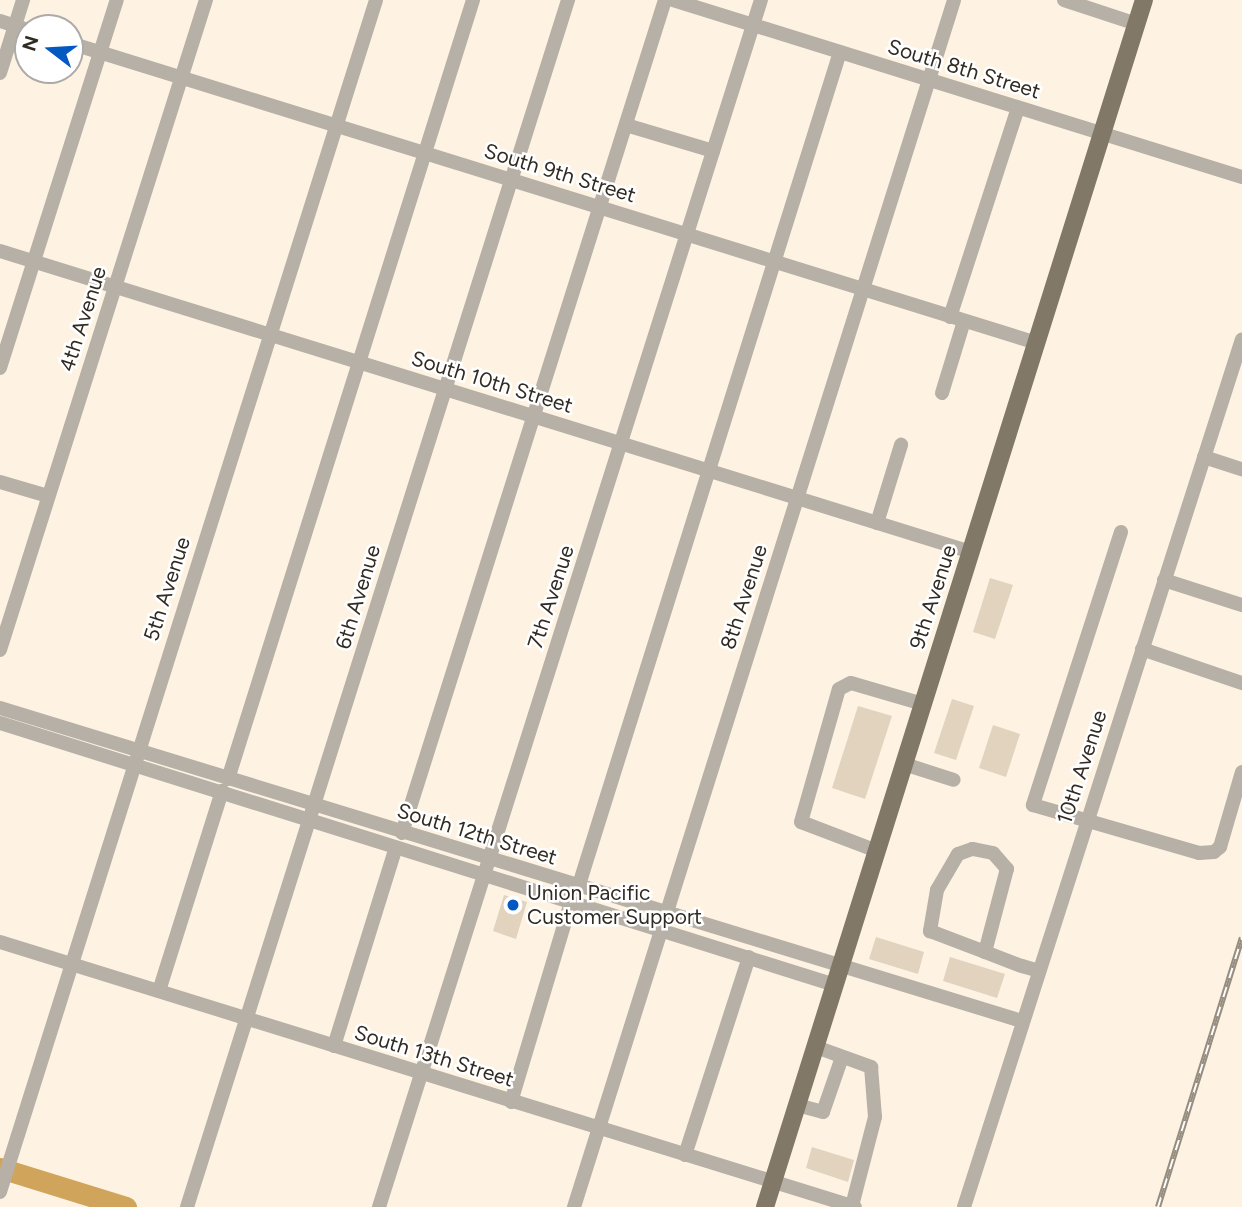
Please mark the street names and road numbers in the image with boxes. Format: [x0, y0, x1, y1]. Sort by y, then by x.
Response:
street label: South 8th Street [885, 34, 1043, 104]
street label: South 9th Street [481, 138, 639, 208]
street label: 4th Avenue [54, 263, 112, 375]
street label: South 10th Street [408, 345, 576, 419]
street label: 5th Avenue [138, 534, 196, 644]
street label: 8th Avenue [715, 541, 773, 653]
street label: 6th Avenue [330, 542, 386, 652]
street label: 7th Avenue [522, 542, 580, 652]
street label: 9th Avenue [904, 542, 962, 652]
street label: 10th Avenue [1052, 707, 1112, 827]
street label: South 12th Street [394, 798, 560, 870]
street label: South 13th Street [351, 1020, 517, 1092]

